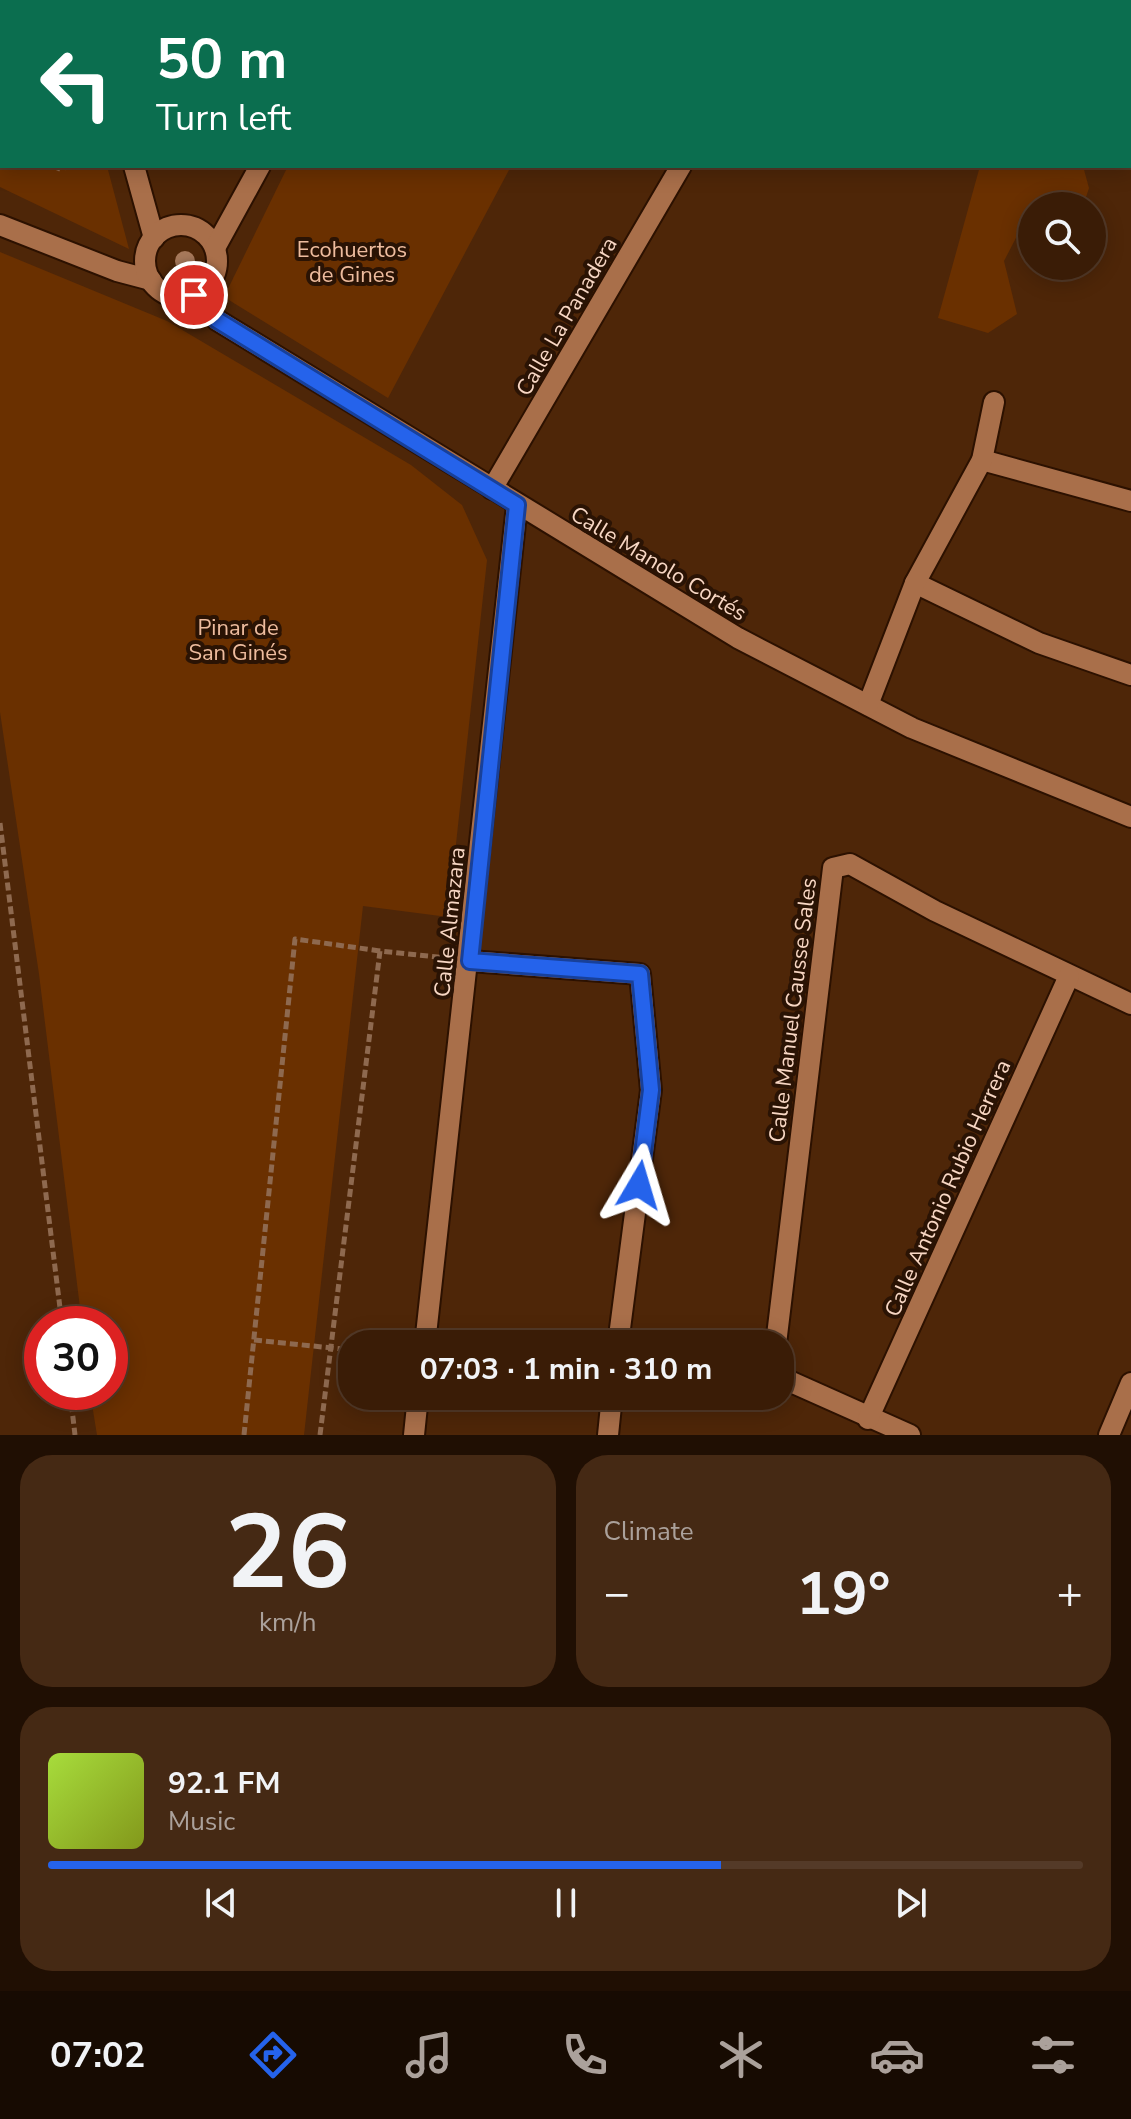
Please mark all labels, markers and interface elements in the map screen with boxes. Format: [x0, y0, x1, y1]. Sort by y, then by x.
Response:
text: 50 m [156, 21, 287, 98]
icon: left [24, 32, 128, 136]
text: Turn left [156, 94, 291, 143]
map controls [1018, 192, 1106, 280]
button: search [1018, 192, 1106, 280]
street label: Calle La Panadera [509, 232, 625, 401]
park label: Ecohuertos de Gines [297, 235, 407, 290]
pin [160, 261, 228, 329]
icon: arrive [172, 273, 216, 317]
street label: Calle Manolo Cortés [565, 499, 752, 628]
park label: Pinar de San Ginés [188, 613, 288, 668]
street label: Calle Almazara [427, 846, 473, 999]
street label: Calle Manuel Causse Sales [762, 876, 824, 1144]
street label: Calle Antonio Rubio Herrera [878, 1055, 1018, 1322]
position arrow [597, 1143, 681, 1227]
speed limit sign: 30 [24, 1306, 128, 1410]
text: 07:03 · 1 min · 310 m [420, 1349, 712, 1390]
text: 26 [225, 1482, 350, 1624]
text: Climate [604, 1514, 694, 1549]
text: 19° [796, 1553, 891, 1635]
text: − [604, 1564, 630, 1624]
text: + [1057, 1564, 1083, 1624]
text: km/h [259, 1605, 316, 1640]
text: 92.1 FM [168, 1763, 280, 1804]
text: Music [168, 1804, 235, 1839]
icon: previous [199, 1881, 243, 1925]
icon: pause [544, 1881, 588, 1925]
icon: next [889, 1881, 933, 1925]
icon: directions [245, 2027, 301, 2083]
icon: music [401, 2027, 457, 2083]
icon: phone [557, 2027, 613, 2083]
icon: climate [713, 2027, 769, 2083]
icon: car [869, 2027, 925, 2083]
icon: filters [1025, 2027, 1081, 2083]
text: 07:02 [50, 2031, 145, 2080]

